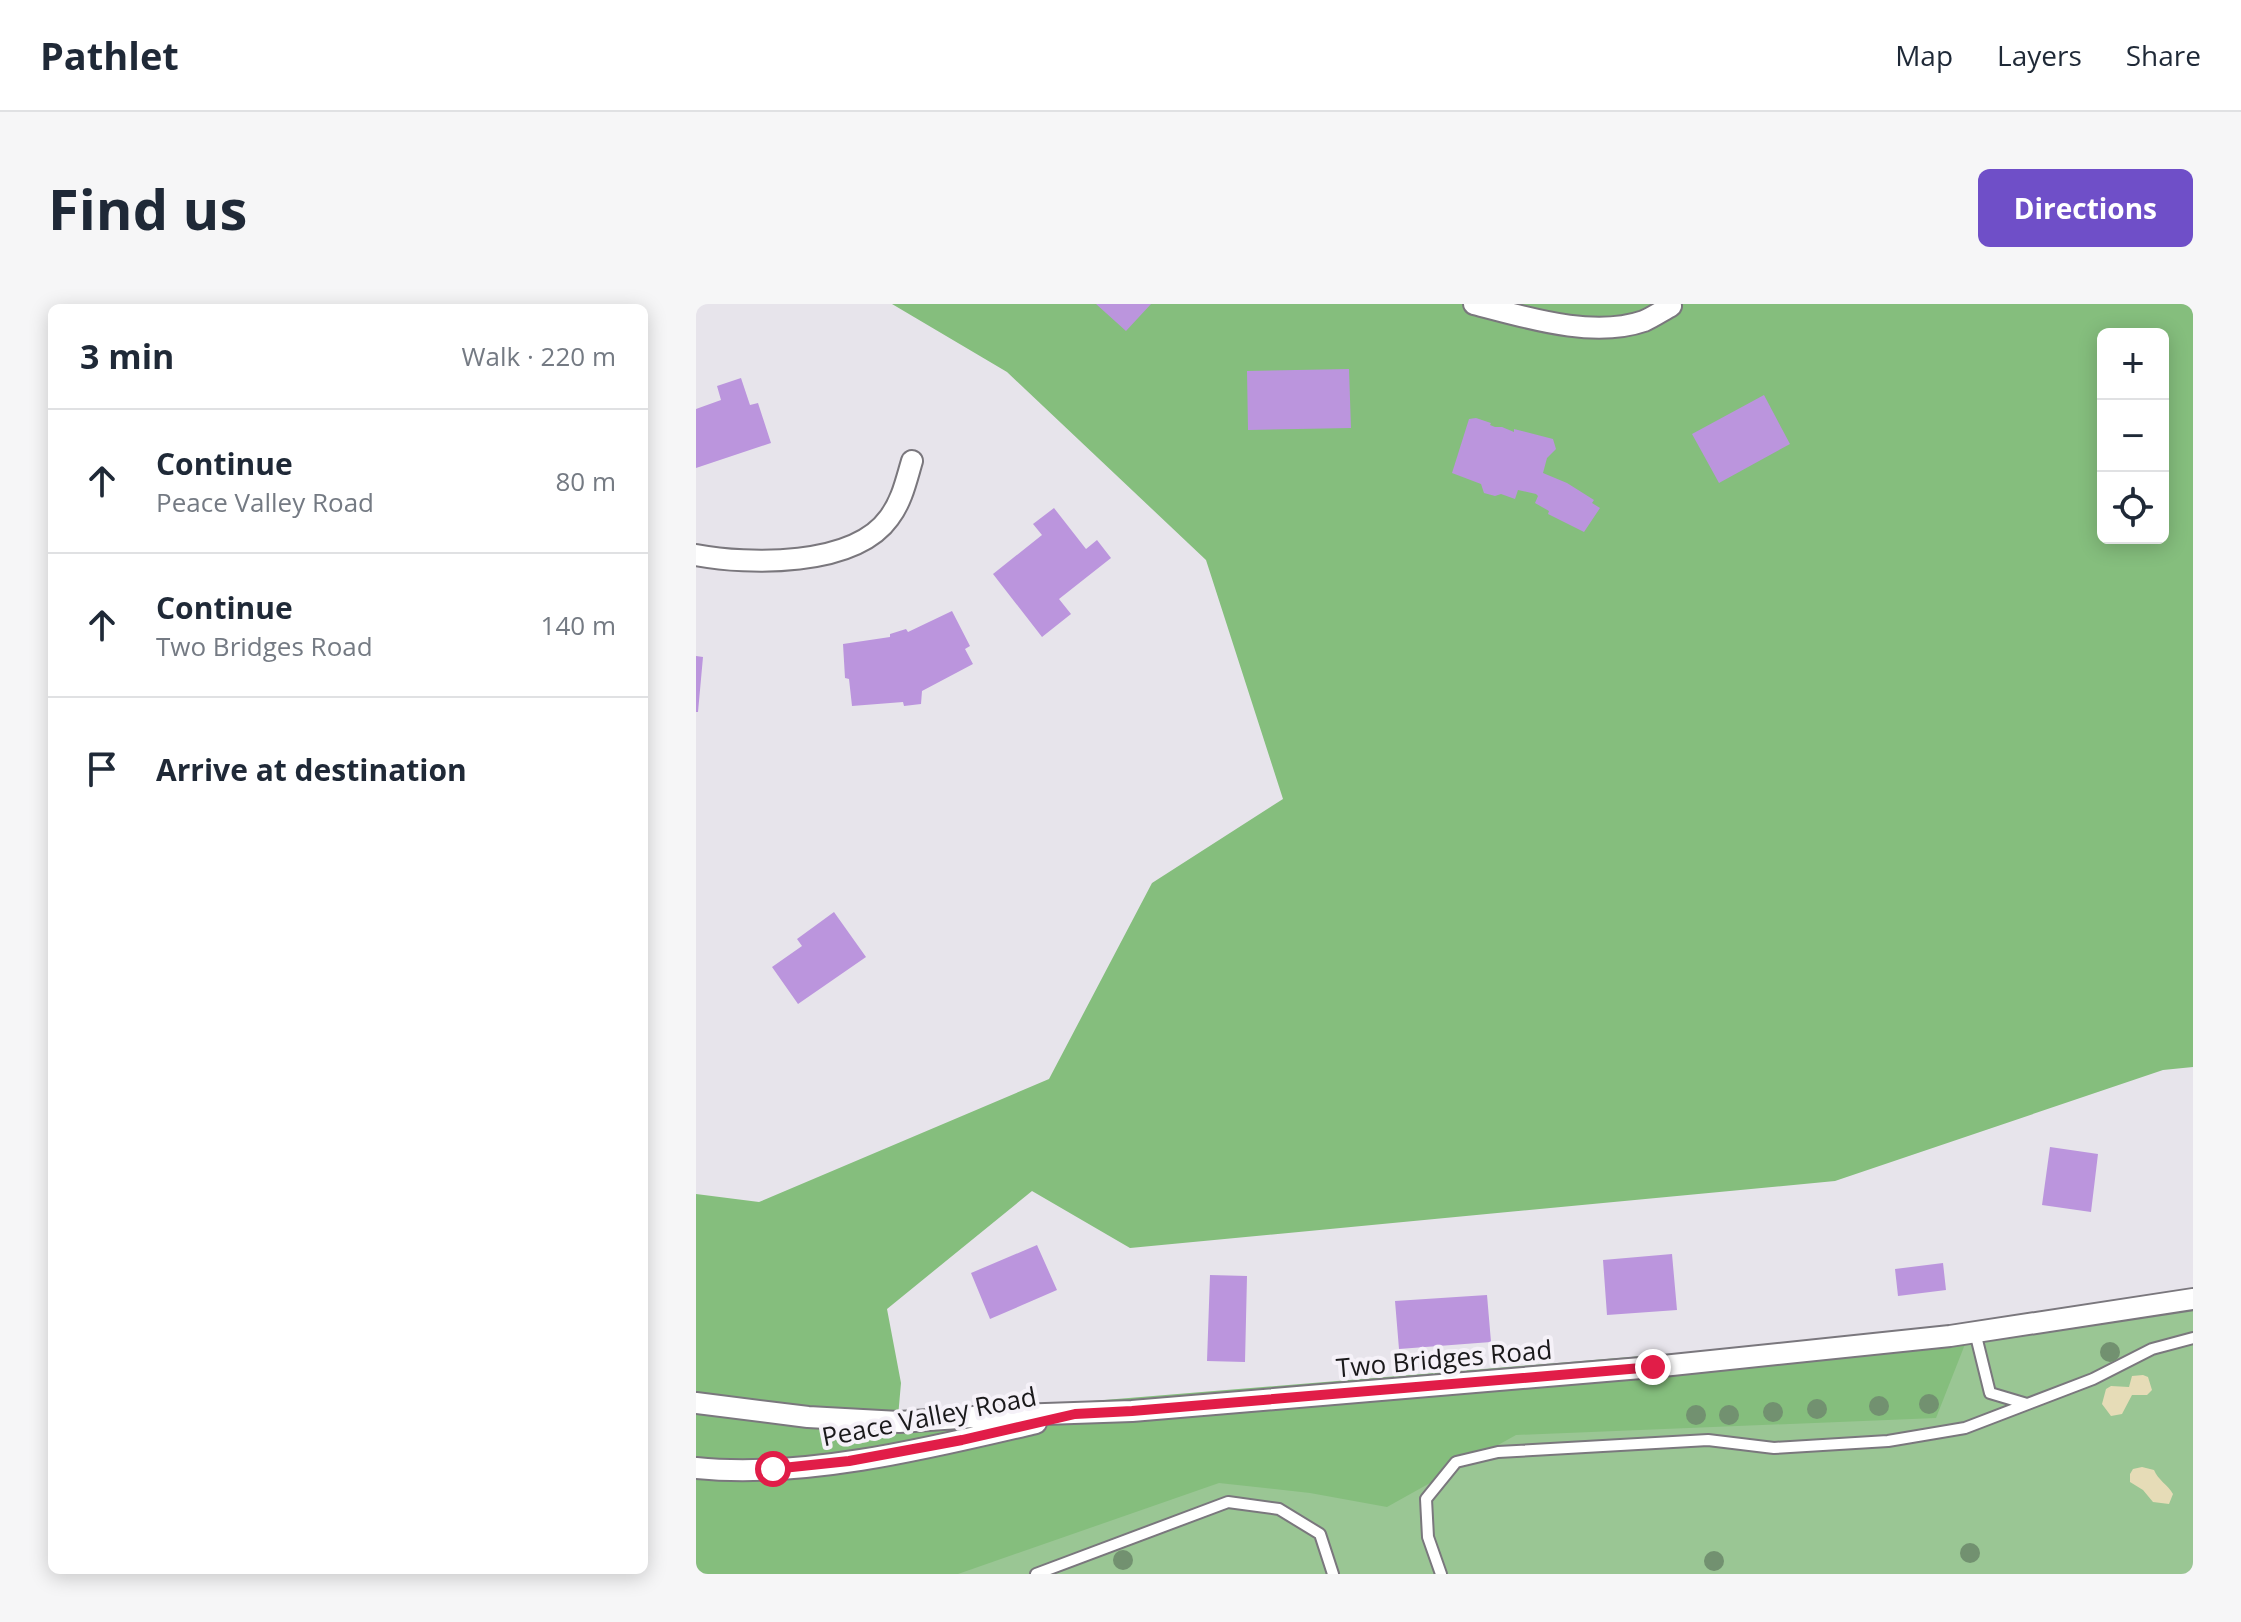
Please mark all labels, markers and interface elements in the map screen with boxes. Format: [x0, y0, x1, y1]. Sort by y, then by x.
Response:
text: Pathlet [40, 29, 179, 81]
text: Map [1895, 36, 1953, 74]
text: Layers [1997, 36, 2082, 74]
text: Share [2126, 36, 2201, 74]
button: Directions [1978, 169, 2193, 247]
text: Find us [48, 170, 247, 246]
map controls [2097, 328, 2169, 544]
button: + [2097, 328, 2169, 400]
text: 3 min [80, 333, 174, 379]
text: Walk · 220 m [462, 338, 616, 374]
button: − [2097, 400, 2169, 472]
text: Continue [156, 443, 293, 484]
icon: ahead [80, 459, 124, 503]
text: 80 m [555, 463, 616, 499]
button: locate [2097, 472, 2169, 544]
text: Peace Valley Road [156, 484, 374, 520]
text: Continue [156, 587, 293, 628]
icon: ahead [80, 603, 124, 647]
text: 140 m [541, 607, 616, 643]
text: Two Bridges Road [156, 628, 373, 664]
icon: arrive [80, 747, 124, 791]
text: Arrive at destination [156, 749, 467, 790]
street label: Two Bridges Road [1335, 1331, 1553, 1385]
route end [1635, 1349, 1671, 1385]
street label: Peace Valley Road [819, 1378, 1039, 1454]
route start [755, 1451, 791, 1487]

